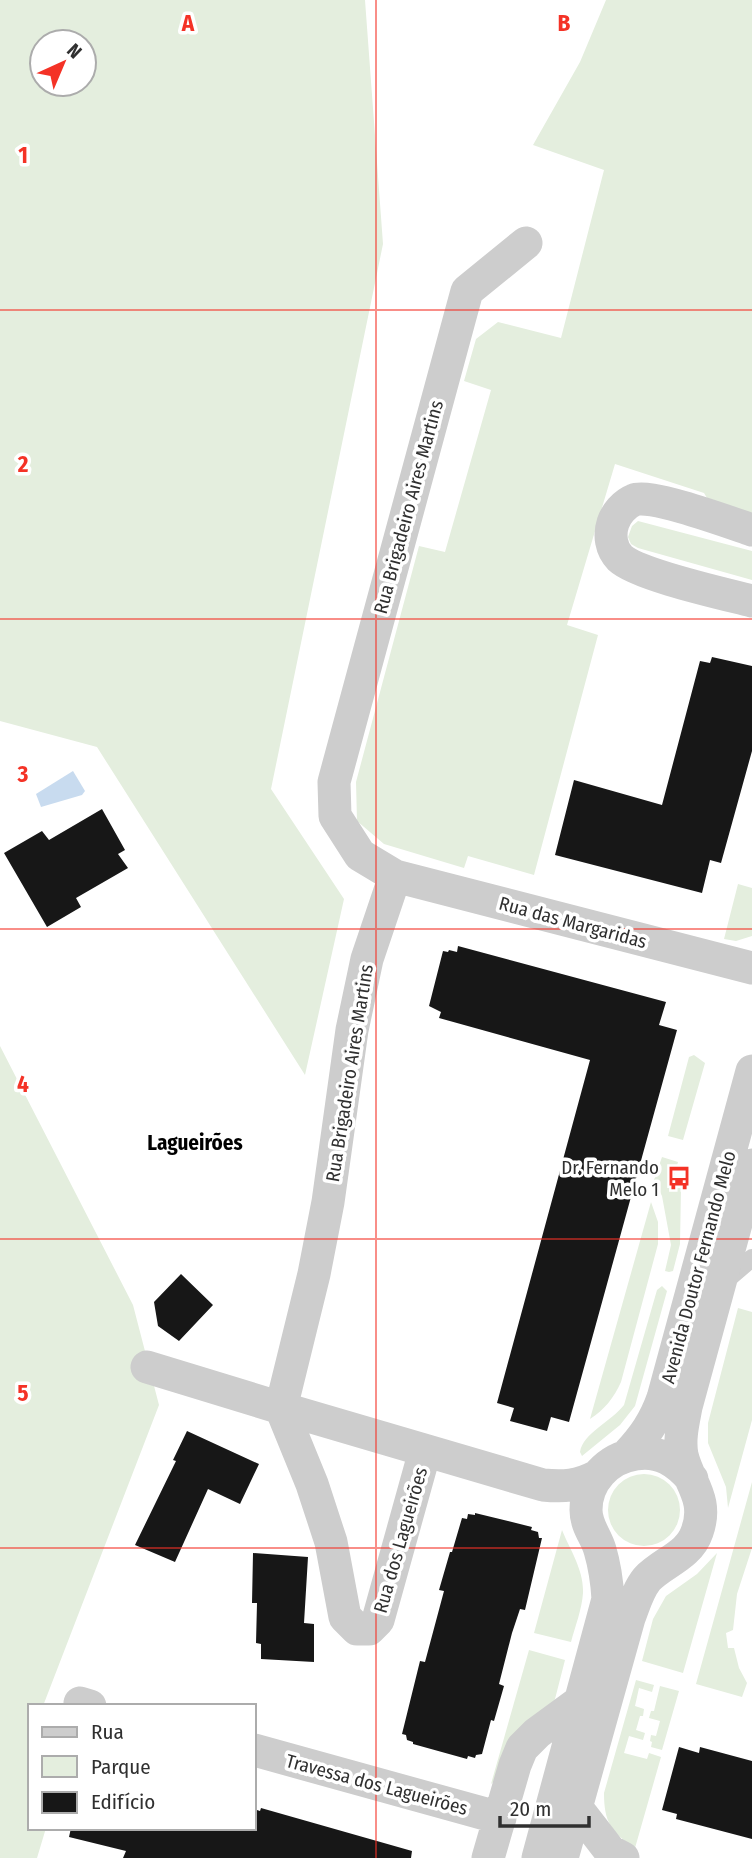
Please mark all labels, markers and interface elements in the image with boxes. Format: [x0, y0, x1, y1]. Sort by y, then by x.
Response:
text: A [181, 9, 195, 37]
text: B [558, 9, 571, 37]
north arrow [28, 28, 98, 98]
text: N [62, 39, 87, 63]
text: 1 [18, 141, 28, 169]
street label: Rua Brigadeiro Aires Martins [369, 398, 448, 616]
text: 2 [17, 450, 29, 478]
text: 3 [17, 760, 29, 788]
street label: Rua das Margaridas [496, 892, 649, 953]
street label: Rua Brigadeiro Aires Martins [321, 963, 378, 1184]
text: 4 [17, 1070, 29, 1098]
district label: Lagueirões [147, 1130, 243, 1156]
street label: Avenida Doutor Fernando Melo [656, 1148, 741, 1386]
place label: Dr. Fernando Melo 1 [561, 1156, 659, 1201]
bus stop icon: Dr. Fernando Melo 1 [665, 1164, 693, 1192]
text: 5 [17, 1379, 29, 1407]
street label: Rua dos Lagueirões [369, 1465, 432, 1616]
legend [28, 1704, 256, 1830]
text: Rua [91, 1719, 124, 1745]
street label: Travessa dos Lagueirões [283, 1749, 470, 1820]
text: Parque [91, 1754, 151, 1780]
scale bar [500, 1784, 589, 1828]
text: Edifício [91, 1789, 155, 1815]
text: 20 m [510, 1796, 551, 1822]

